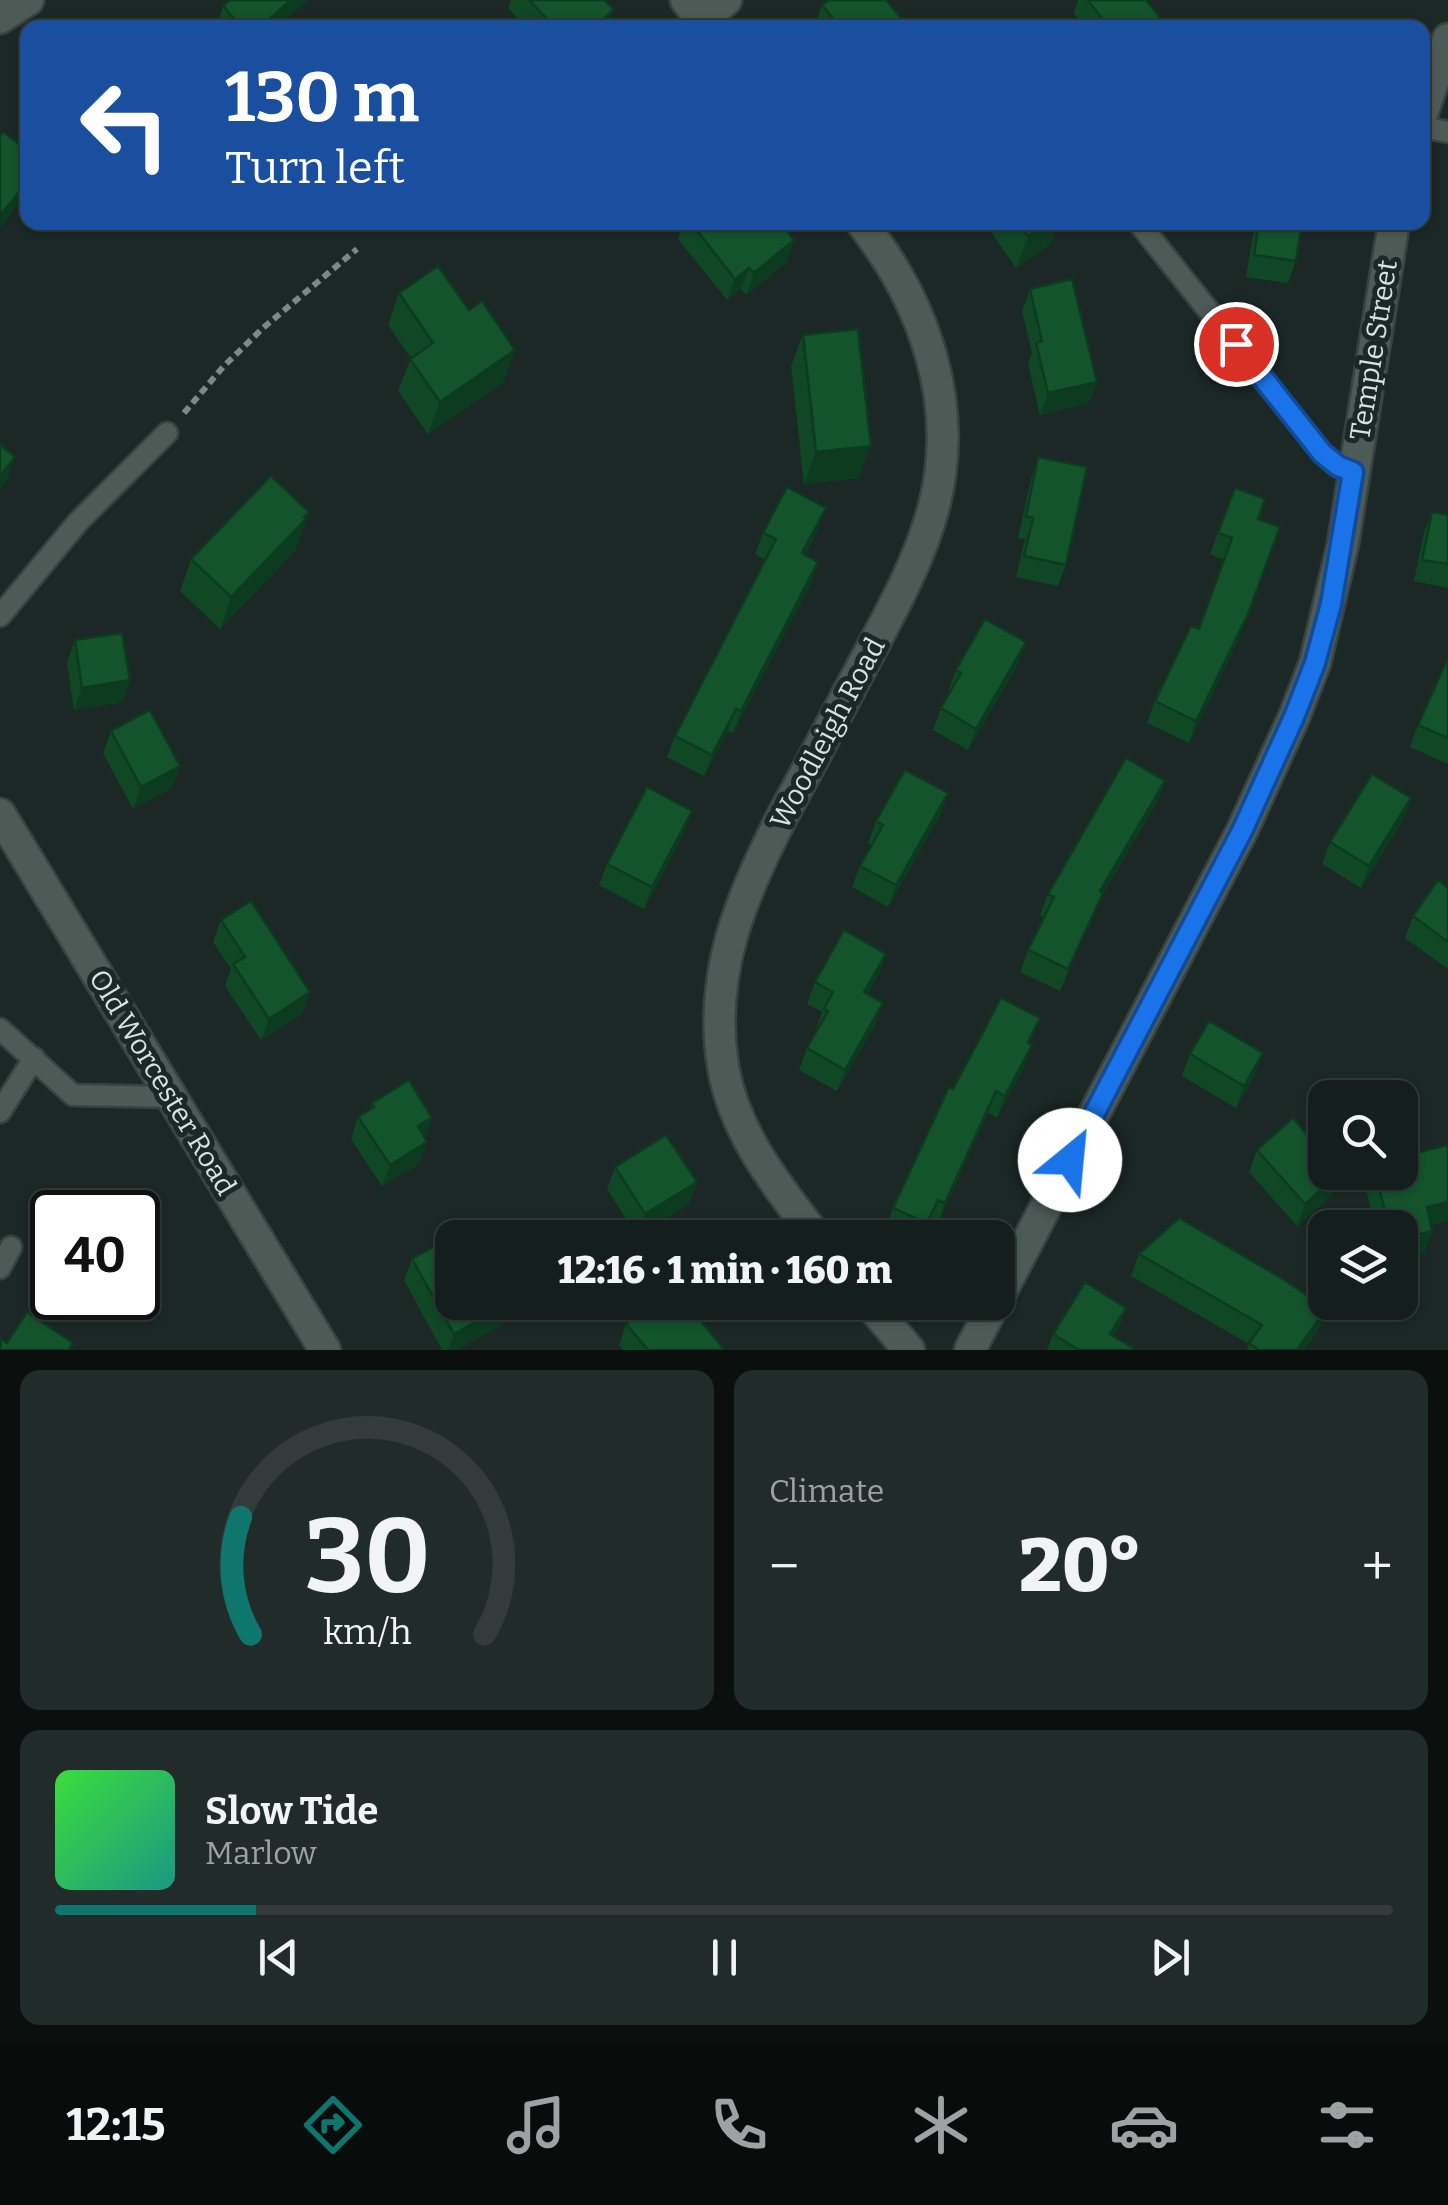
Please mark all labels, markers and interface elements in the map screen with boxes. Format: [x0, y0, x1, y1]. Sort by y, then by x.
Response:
text: 130 m [225, 56, 419, 140]
icon: left [60, 60, 190, 190]
text: Turn left [225, 141, 405, 195]
street label: Temple Street [1343, 258, 1404, 442]
pin [1194, 302, 1279, 387]
icon: arrive [1209, 317, 1264, 372]
street label: Woodleigh Road [763, 632, 892, 834]
street label: Old Worcester Road [82, 964, 243, 1201]
map controls [1308, 1080, 1418, 1320]
button: search [1308, 1080, 1418, 1190]
position arrow [1018, 1108, 1122, 1212]
speed limit sign: 40 [30, 1190, 160, 1320]
button: layers [1308, 1210, 1418, 1320]
text: 12:16 · 1 min · 160 m [558, 1247, 892, 1293]
text: Climate [769, 1472, 884, 1510]
text: 30 [304, 1495, 430, 1620]
text: 20° [1019, 1521, 1142, 1611]
text: − [769, 1534, 799, 1600]
text: + [1362, 1534, 1393, 1600]
text: km/h [323, 1611, 411, 1653]
text: Slow Tide [205, 1788, 378, 1834]
text: Marlow [205, 1834, 317, 1872]
icon: previous [251, 1930, 306, 1985]
icon: pause [697, 1930, 752, 1985]
icon: next [1143, 1930, 1198, 1985]
icon: directions [298, 2090, 368, 2160]
icon: music [501, 2090, 571, 2160]
icon: phone [704, 2090, 774, 2160]
icon: climate [906, 2090, 976, 2160]
icon: car [1109, 2090, 1179, 2160]
icon: filters [1312, 2090, 1382, 2160]
text: 12:15 [66, 2098, 166, 2152]

